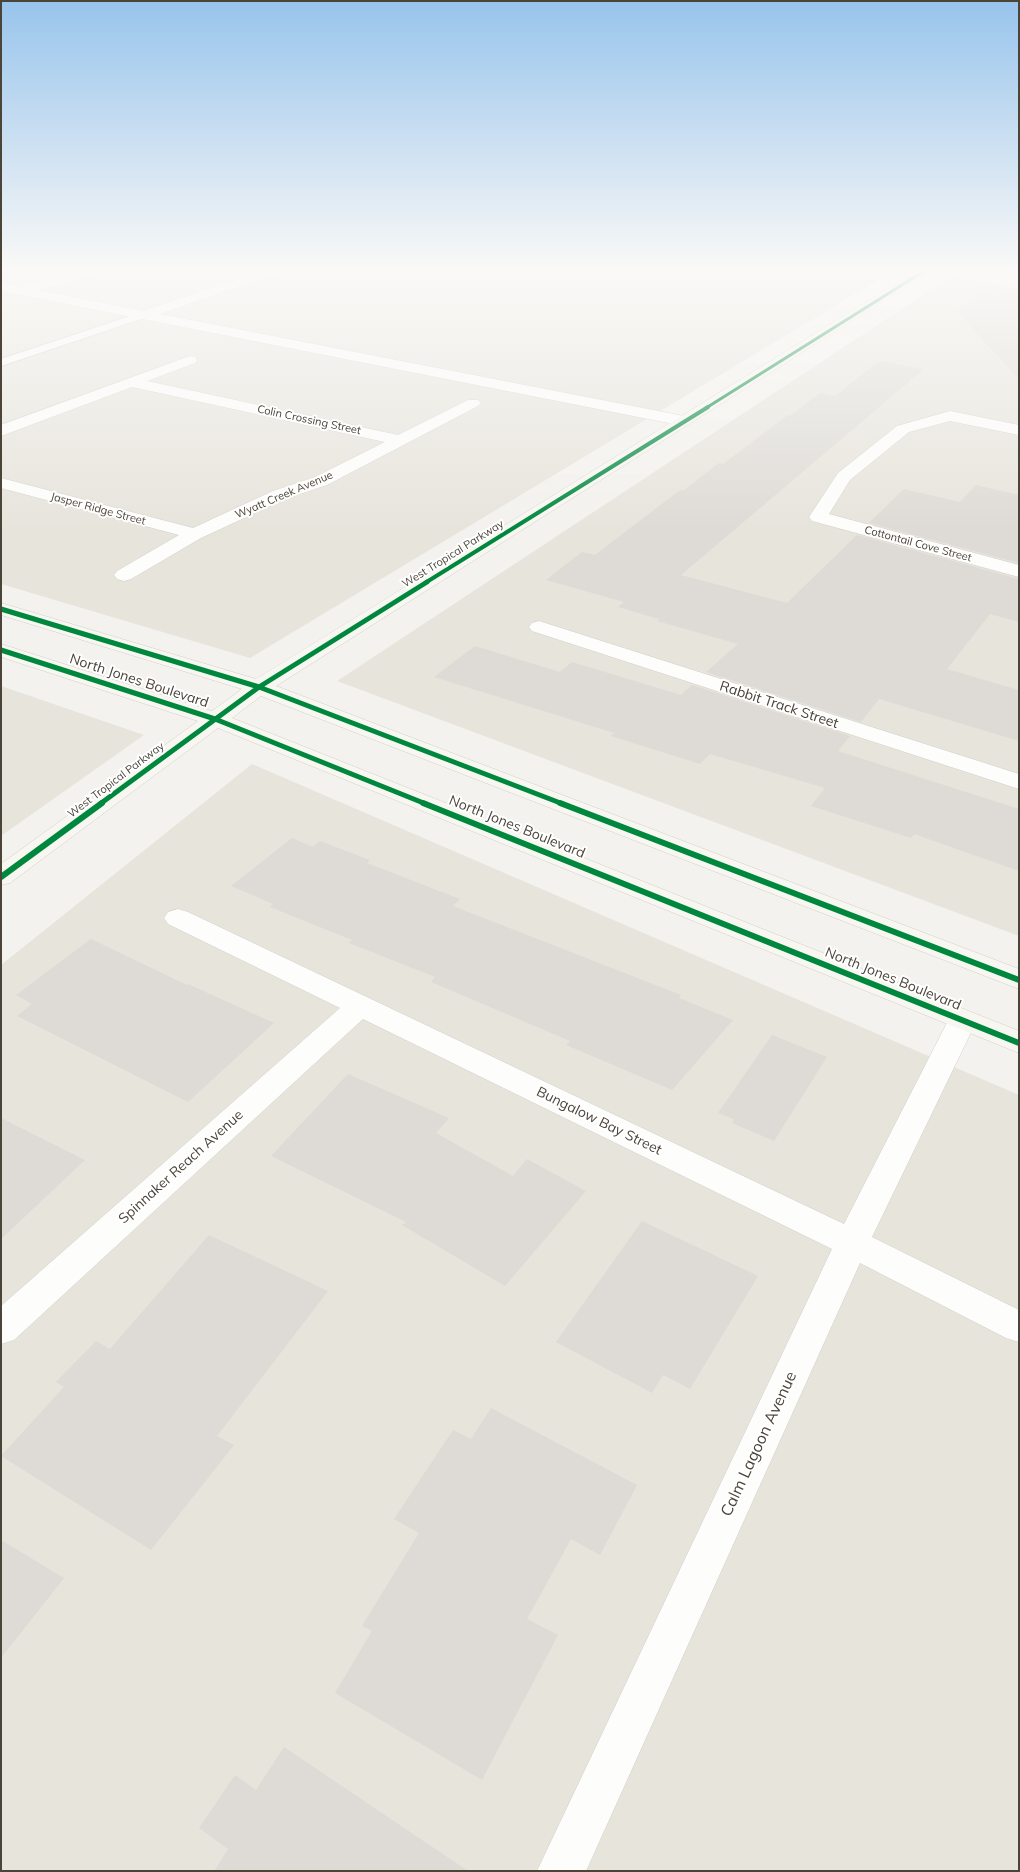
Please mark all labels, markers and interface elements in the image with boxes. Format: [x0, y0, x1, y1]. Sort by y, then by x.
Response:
street label: Colin Crossing Street [256, 403, 362, 437]
street label: Wyatt Creek Avenue [233, 468, 335, 522]
street label: Jasper Ridge Street [49, 490, 147, 528]
street label: West Tropical Parkway [400, 517, 506, 591]
street label: Cottontail Cove Street [863, 523, 973, 565]
street label: North Jones Boulevard [67, 651, 211, 711]
street label: Rabbit Track Street [717, 678, 841, 732]
street label: West Tropical Parkway [65, 739, 167, 821]
street label: North Jones Boulevard [447, 792, 587, 862]
street label: North Jones Boulevard [823, 944, 963, 1014]
street label: Bungalow Bay Street [534, 1083, 664, 1159]
street label: Spinnaker Reach Avenue [115, 1107, 247, 1227]
street label: Calm Lagoon Avenue [717, 1368, 801, 1520]

